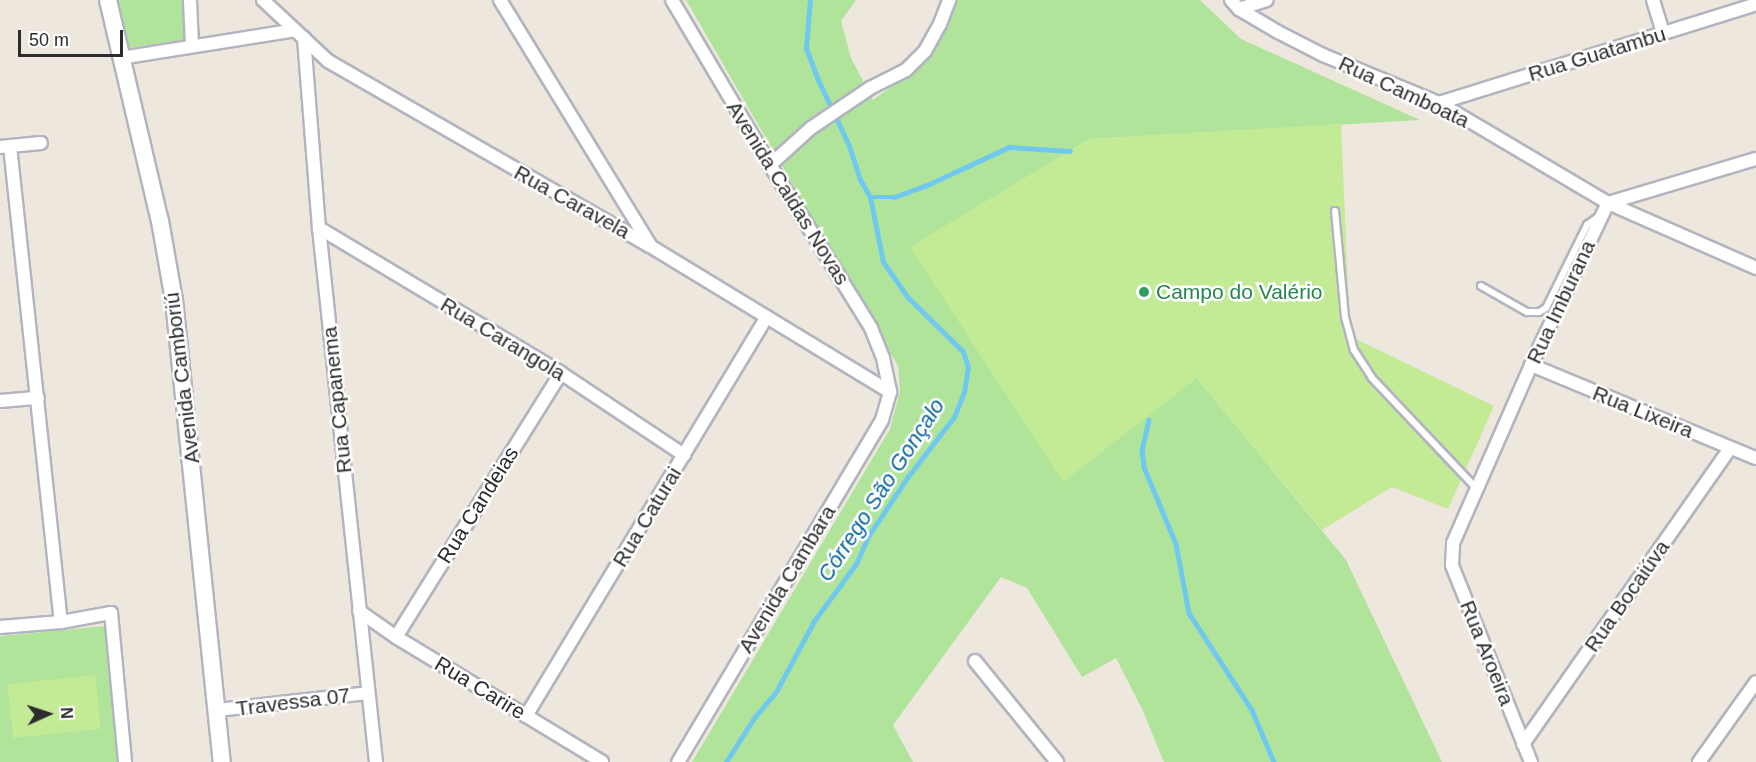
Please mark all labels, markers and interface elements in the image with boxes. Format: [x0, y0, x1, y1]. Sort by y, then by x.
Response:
scale bar [21, 18, 126, 56]
street label: Rua Guatambu [1525, 21, 1669, 87]
text: 50 m [29, 30, 69, 50]
street label: Rua Camboata [1335, 51, 1473, 133]
street label: Avenida Caldas Novas [721, 96, 855, 290]
street label: Rua Caravela [510, 160, 634, 244]
street label: Rua Imburana [1521, 236, 1601, 368]
place label: Campo do Valério [1156, 279, 1323, 305]
marker: Campo do Valério [1137, 285, 1151, 299]
street label: Avenida Camboriú [159, 291, 205, 465]
street label: Rua Carangola [436, 292, 570, 386]
street label: Rua Capanema [317, 326, 357, 474]
street label: Rua Lixeira [1589, 380, 1697, 444]
water label: Córrego São Gonçalo [812, 394, 950, 586]
street label: Rua Candeias [432, 442, 524, 568]
street label: Rua Caturai [607, 462, 687, 572]
street label: Avenida Cambara [733, 501, 841, 657]
street label: Rua Bocaiúva [1579, 535, 1675, 657]
street label: Rua Aroeira [1454, 596, 1520, 710]
street label: Rua Carire [430, 651, 530, 725]
street label: Travessa 07 [235, 683, 351, 721]
north arrow [18, 684, 78, 744]
text: N [58, 707, 75, 719]

